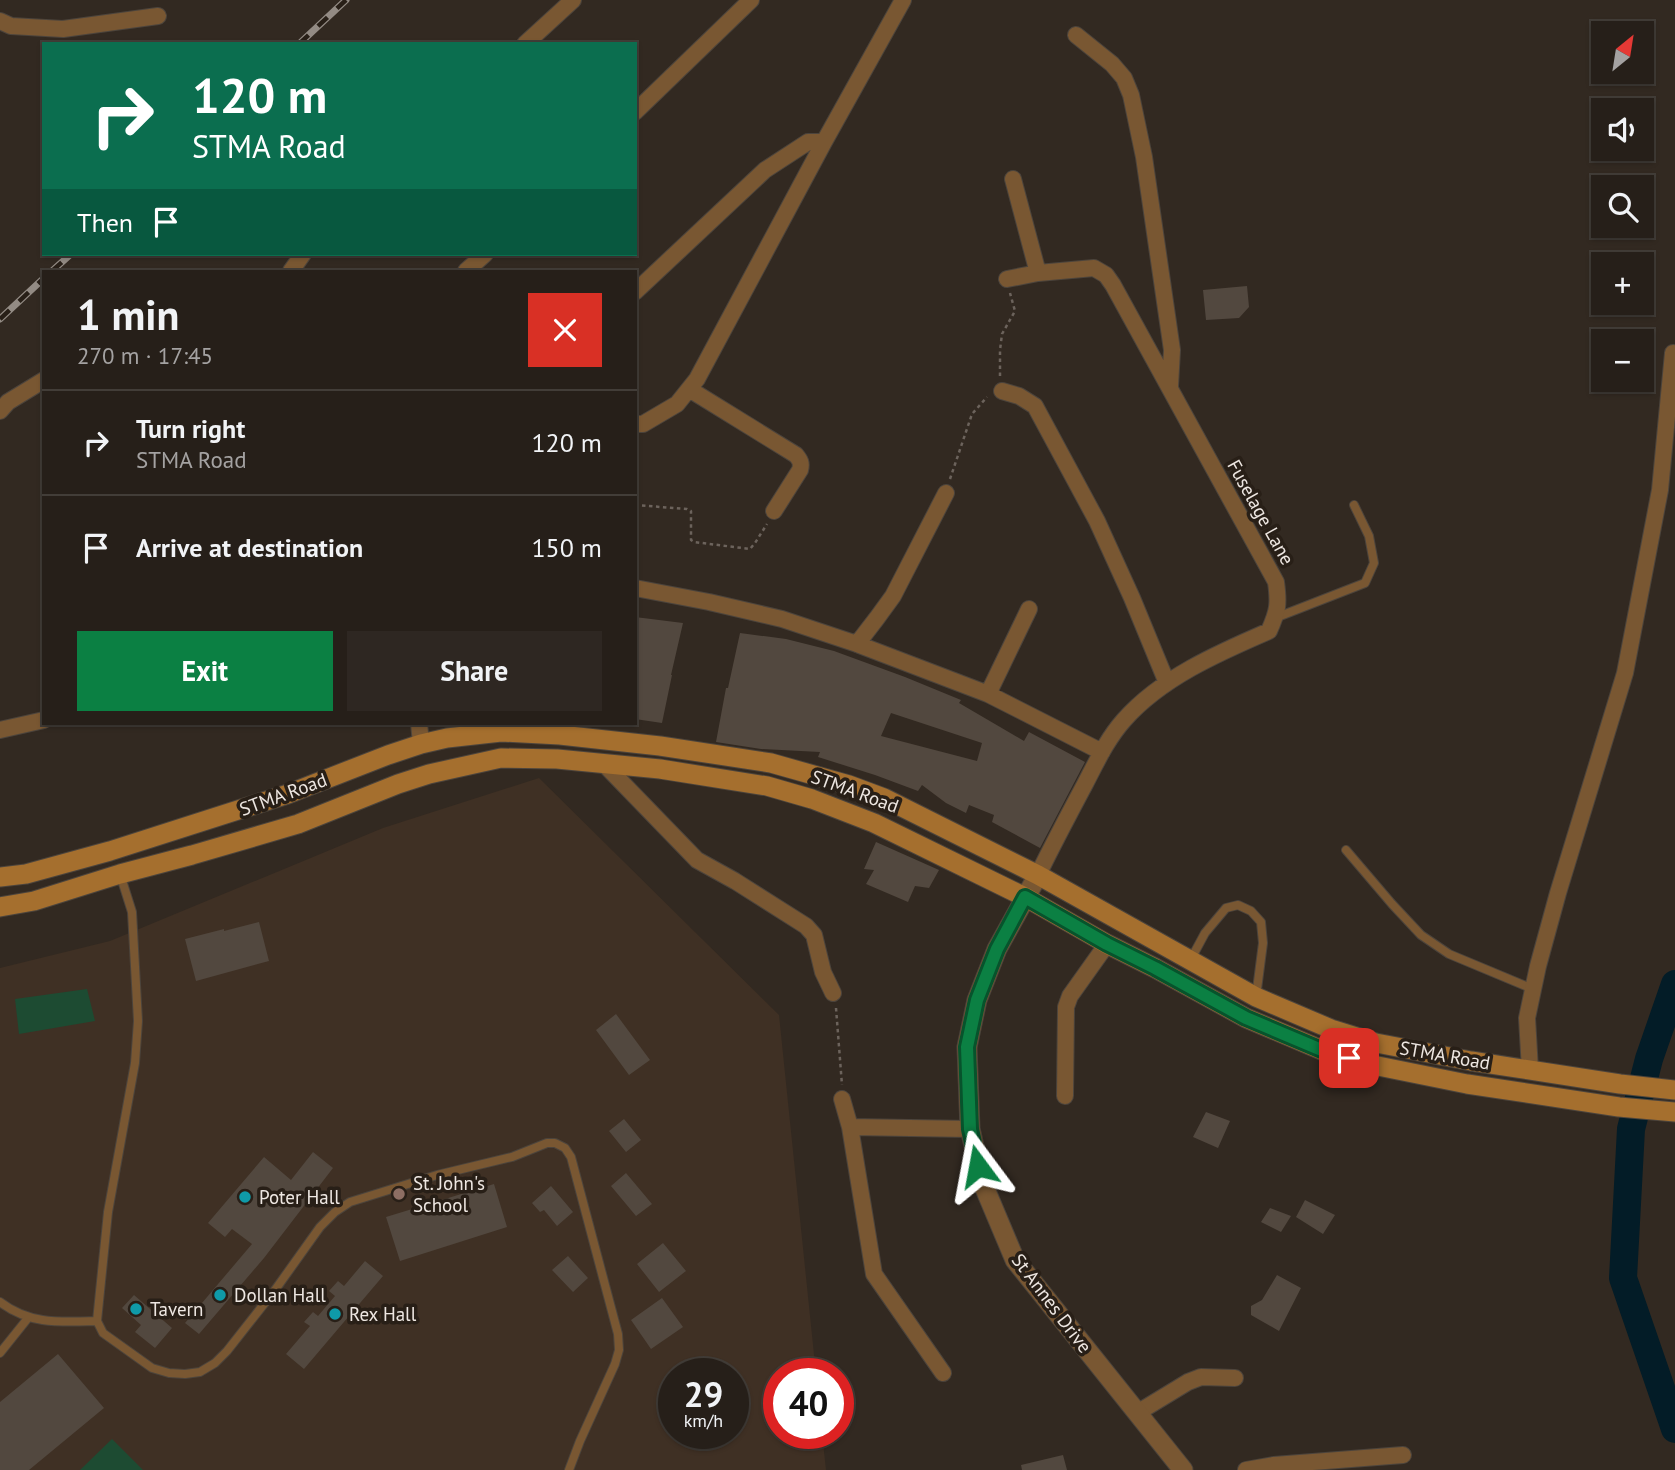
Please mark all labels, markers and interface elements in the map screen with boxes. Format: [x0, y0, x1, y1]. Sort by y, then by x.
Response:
north arrow [1591, 21, 1654, 84]
map controls [1591, 21, 1654, 392]
text: 120 m [192, 63, 327, 127]
icon: right [77, 70, 168, 161]
button: sound [1591, 98, 1654, 161]
text: STMA Road [192, 125, 346, 167]
button: search [1591, 175, 1654, 238]
icon: arrive [147, 203, 185, 241]
text: Then [77, 206, 133, 239]
button: + [1591, 252, 1654, 315]
text: 1 min [77, 287, 179, 342]
button: close [528, 293, 602, 367]
button: − [1591, 329, 1654, 392]
text: 270 m · 17:45 [77, 341, 213, 370]
text: Turn right [136, 412, 245, 445]
icon: right [77, 424, 115, 462]
text: 120 m [531, 426, 602, 459]
text: STMA Road [136, 445, 247, 474]
street label: Fuselage Lane [1222, 455, 1300, 569]
icon: arrive [77, 529, 115, 567]
text: Arrive at destination [136, 531, 363, 564]
text: 150 m [531, 531, 602, 564]
button: Exit [77, 631, 333, 711]
button: Share [347, 631, 602, 711]
street label: STMA Road [808, 764, 902, 818]
street label: STMA Road [236, 767, 330, 821]
pin [1319, 1028, 1379, 1088]
street label: STMA Road [1398, 1035, 1492, 1075]
icon: arrive [1330, 1039, 1368, 1077]
position arrow [941, 1129, 1015, 1203]
place label: St. John's School [413, 1171, 485, 1217]
place label: Poter Hall [259, 1185, 340, 1209]
marker: St. John's School [391, 1186, 407, 1202]
marker: Poter Hall [237, 1189, 253, 1205]
street label: St Annes Drive [1007, 1249, 1097, 1357]
place label: Dollan Hall [234, 1283, 326, 1307]
marker: Dollan Hall [212, 1287, 228, 1303]
place label: Tavern [150, 1297, 203, 1321]
marker: Tavern [128, 1301, 144, 1317]
place label: Rex Hall [349, 1302, 417, 1326]
marker: Rex Hall [327, 1306, 343, 1322]
speed limit sign: 40 [763, 1358, 854, 1449]
text: 29 [684, 1371, 723, 1417]
text: km/h [684, 1409, 723, 1432]

